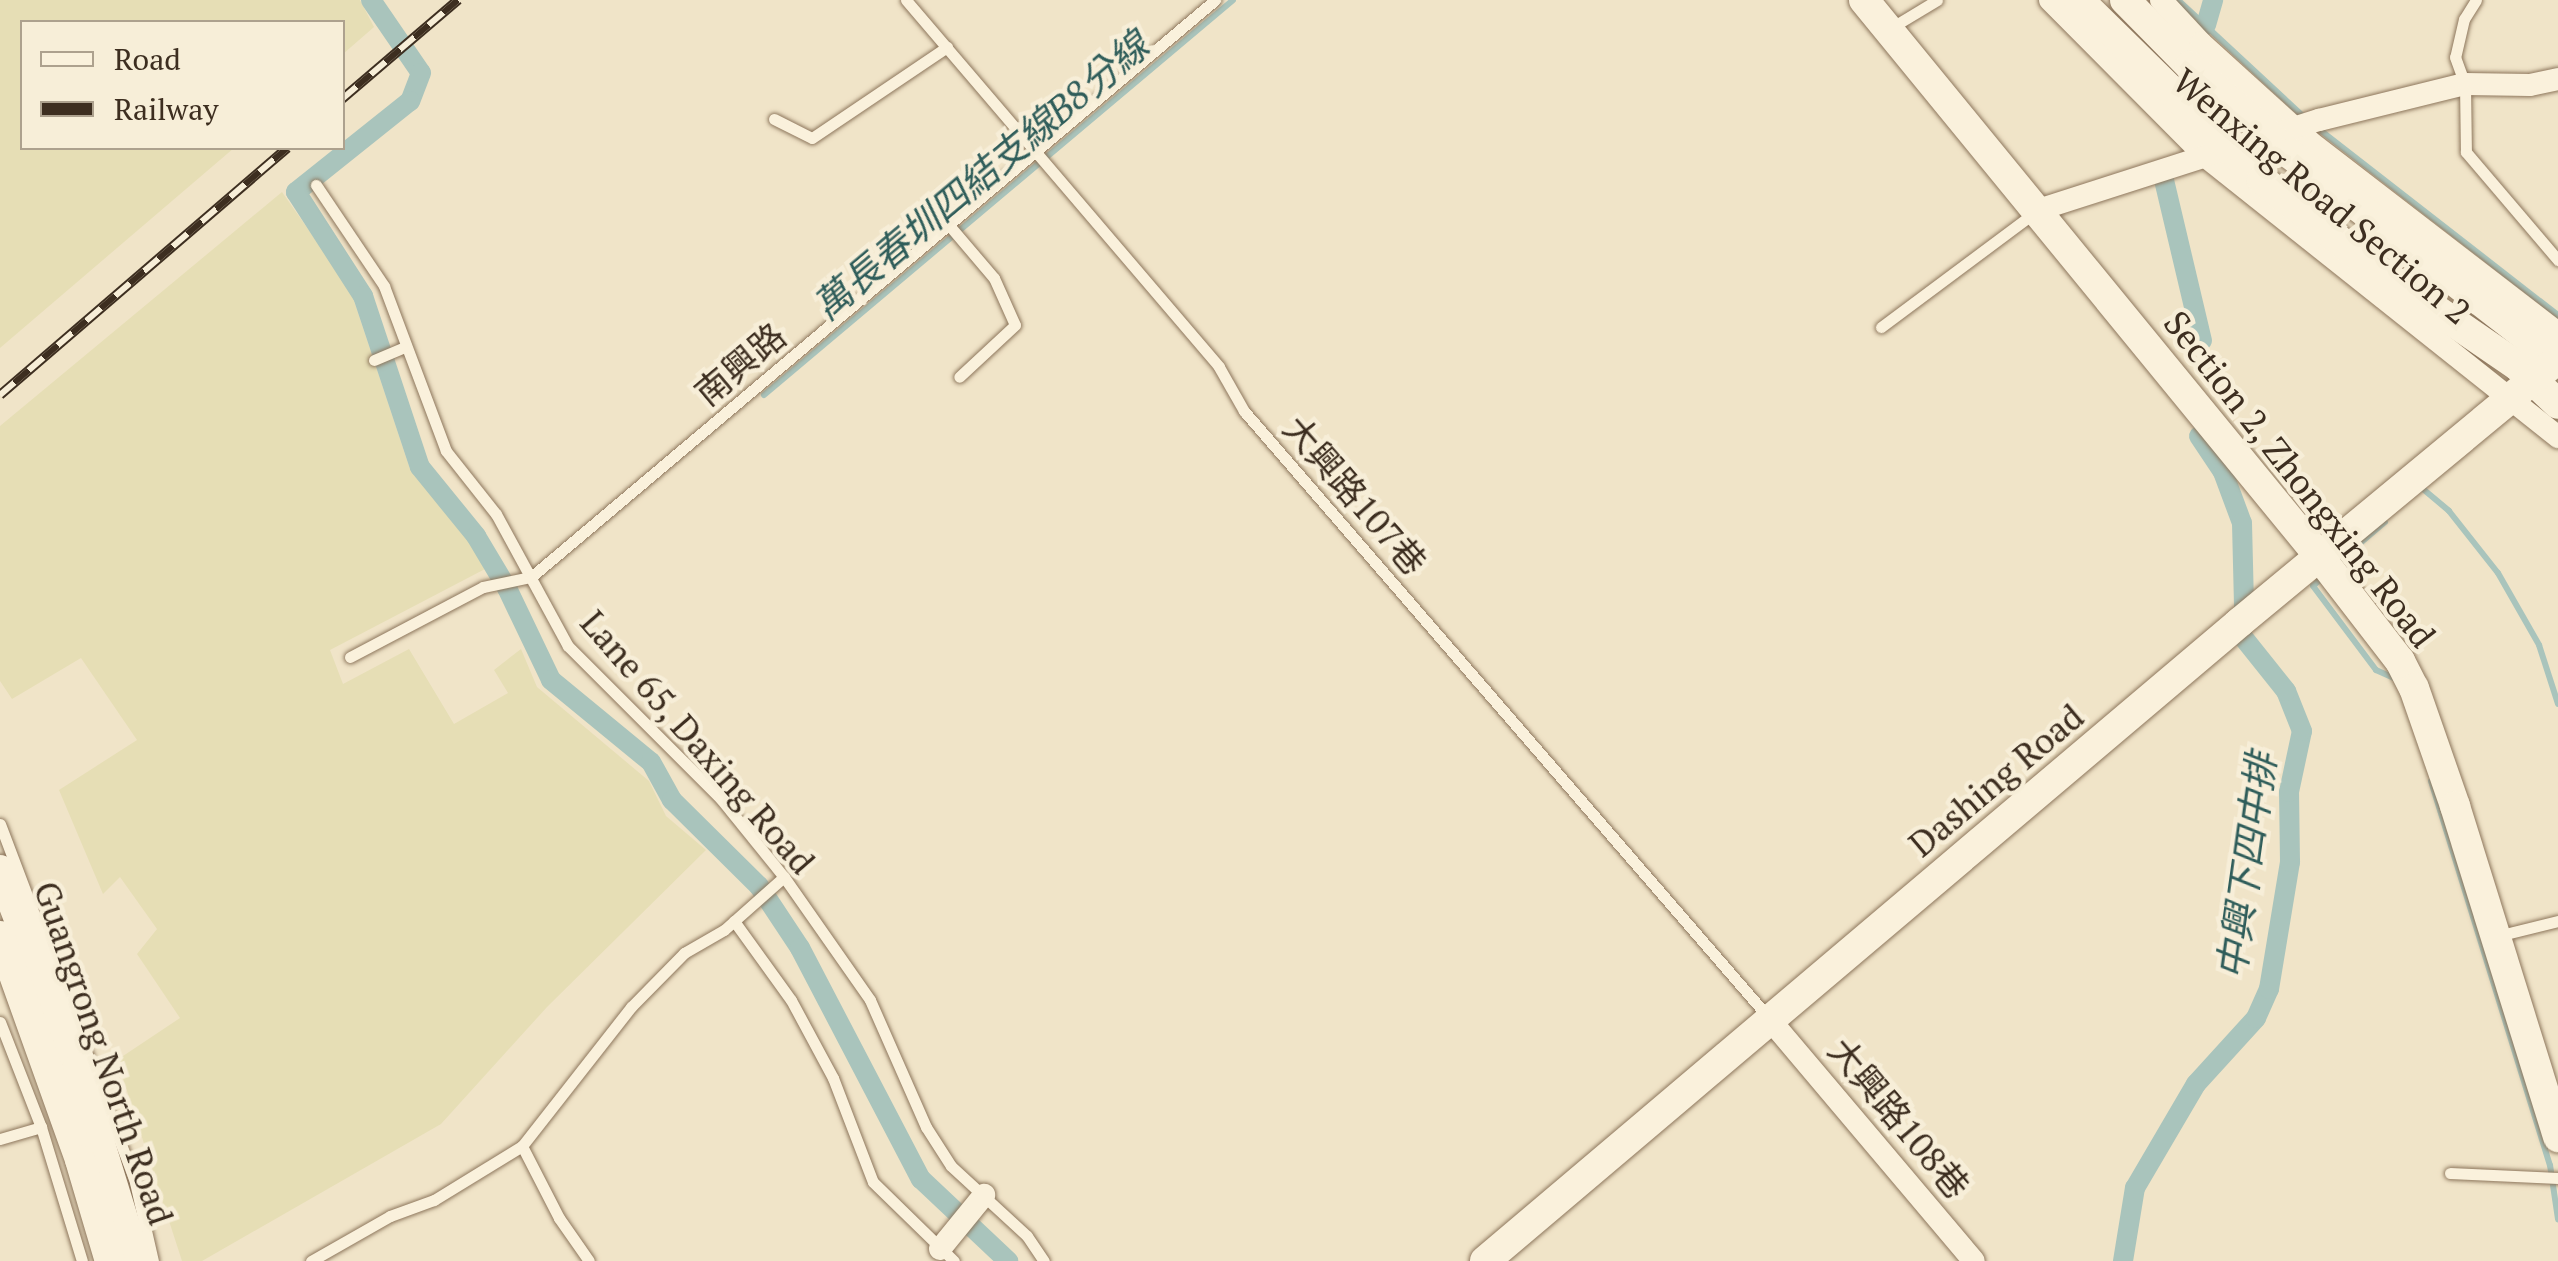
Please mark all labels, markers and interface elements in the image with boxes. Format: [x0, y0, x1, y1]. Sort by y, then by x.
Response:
legend [20, 20, 345, 150]
water label: 萬長春圳四結支線B8分線 [804, 23, 1158, 329]
text: Road [114, 39, 181, 79]
street label: Wenxing Road Section 2 [2165, 59, 2479, 333]
text: Railway [114, 89, 218, 129]
street label: Section 2, Zhongxing Road [2155, 302, 2445, 656]
street label: 南興路 [686, 314, 794, 414]
street label: 大興路107巷 [1275, 407, 1435, 583]
street label: Lane 65, Daxing Road [572, 601, 824, 883]
street label: Dashing Road [1900, 695, 2092, 865]
water label: 中興下四中排 [2209, 750, 2285, 982]
street label: Guangrong North Road [26, 876, 182, 1230]
street label: 大興路108巷 [1820, 1029, 1978, 1207]

